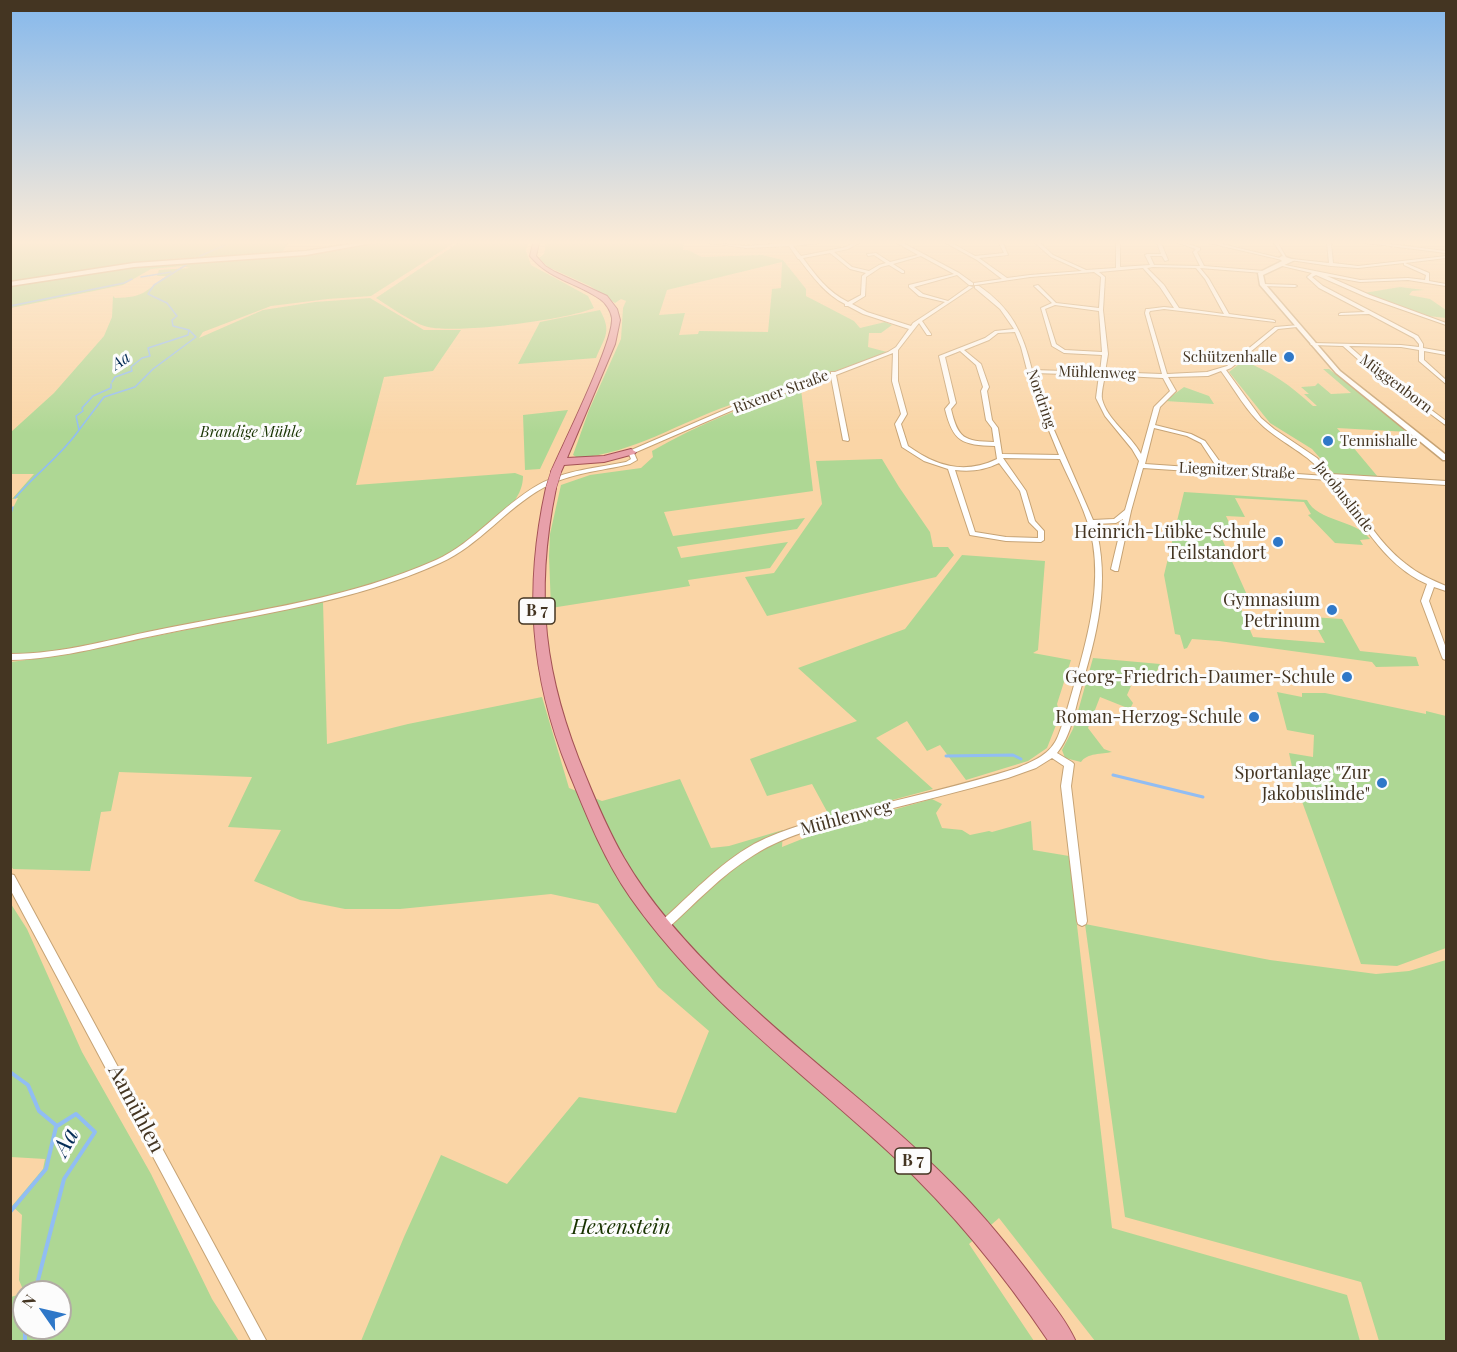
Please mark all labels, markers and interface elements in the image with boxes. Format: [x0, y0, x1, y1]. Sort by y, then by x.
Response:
water label: Aa [108, 348, 134, 374]
place label: Schützenhalle [1183, 348, 1277, 366]
marker: Schützenhalle [1282, 350, 1296, 364]
street label: Müggenborn [1356, 351, 1436, 417]
street label: Mühlenweg [1058, 363, 1136, 383]
street label: Rixener Straße [731, 366, 831, 418]
street label: Nordring [1022, 367, 1060, 431]
park label: Brandige Mühle [200, 423, 302, 441]
place label: Tennishalle [1340, 432, 1418, 450]
marker: Tennishalle [1321, 434, 1335, 448]
street label: Jacobuslinde [1311, 458, 1377, 536]
street label: Liegnitzer Straße [1178, 459, 1296, 483]
place label: Heinrich-Lübke-Schule Teilstandort [1074, 521, 1266, 564]
marker: Heinrich-Lübke-Schule Teilstandort [1271, 535, 1285, 549]
place label: Gymnasium Petrinum [1223, 589, 1320, 632]
road number: B 7 [519, 598, 555, 624]
marker: Gymnasium Petrinum [1325, 603, 1339, 617]
place label: Georg-Friedrich-Daumer-Schule [1065, 666, 1335, 688]
marker: Georg-Friedrich-Daumer-Schule [1340, 670, 1354, 684]
place label: Roman-Herzog-Schule [1055, 706, 1242, 728]
marker: Roman-Herzog-Schule [1247, 710, 1261, 724]
place label: Sportanlage "Zur Jakobuslinde" [1234, 762, 1370, 804]
marker: Sportanlage "Zur Jakobuslinde" [1375, 776, 1389, 790]
street label: Mühlenweg [798, 795, 894, 841]
street label: Aamühlen [102, 1061, 170, 1157]
water label: Aa [47, 1123, 85, 1161]
road number: B 7 [895, 1148, 931, 1174]
park label: Hexenstein [571, 1214, 671, 1240]
north arrow [12, 1280, 72, 1340]
text: N [16, 1290, 40, 1311]

